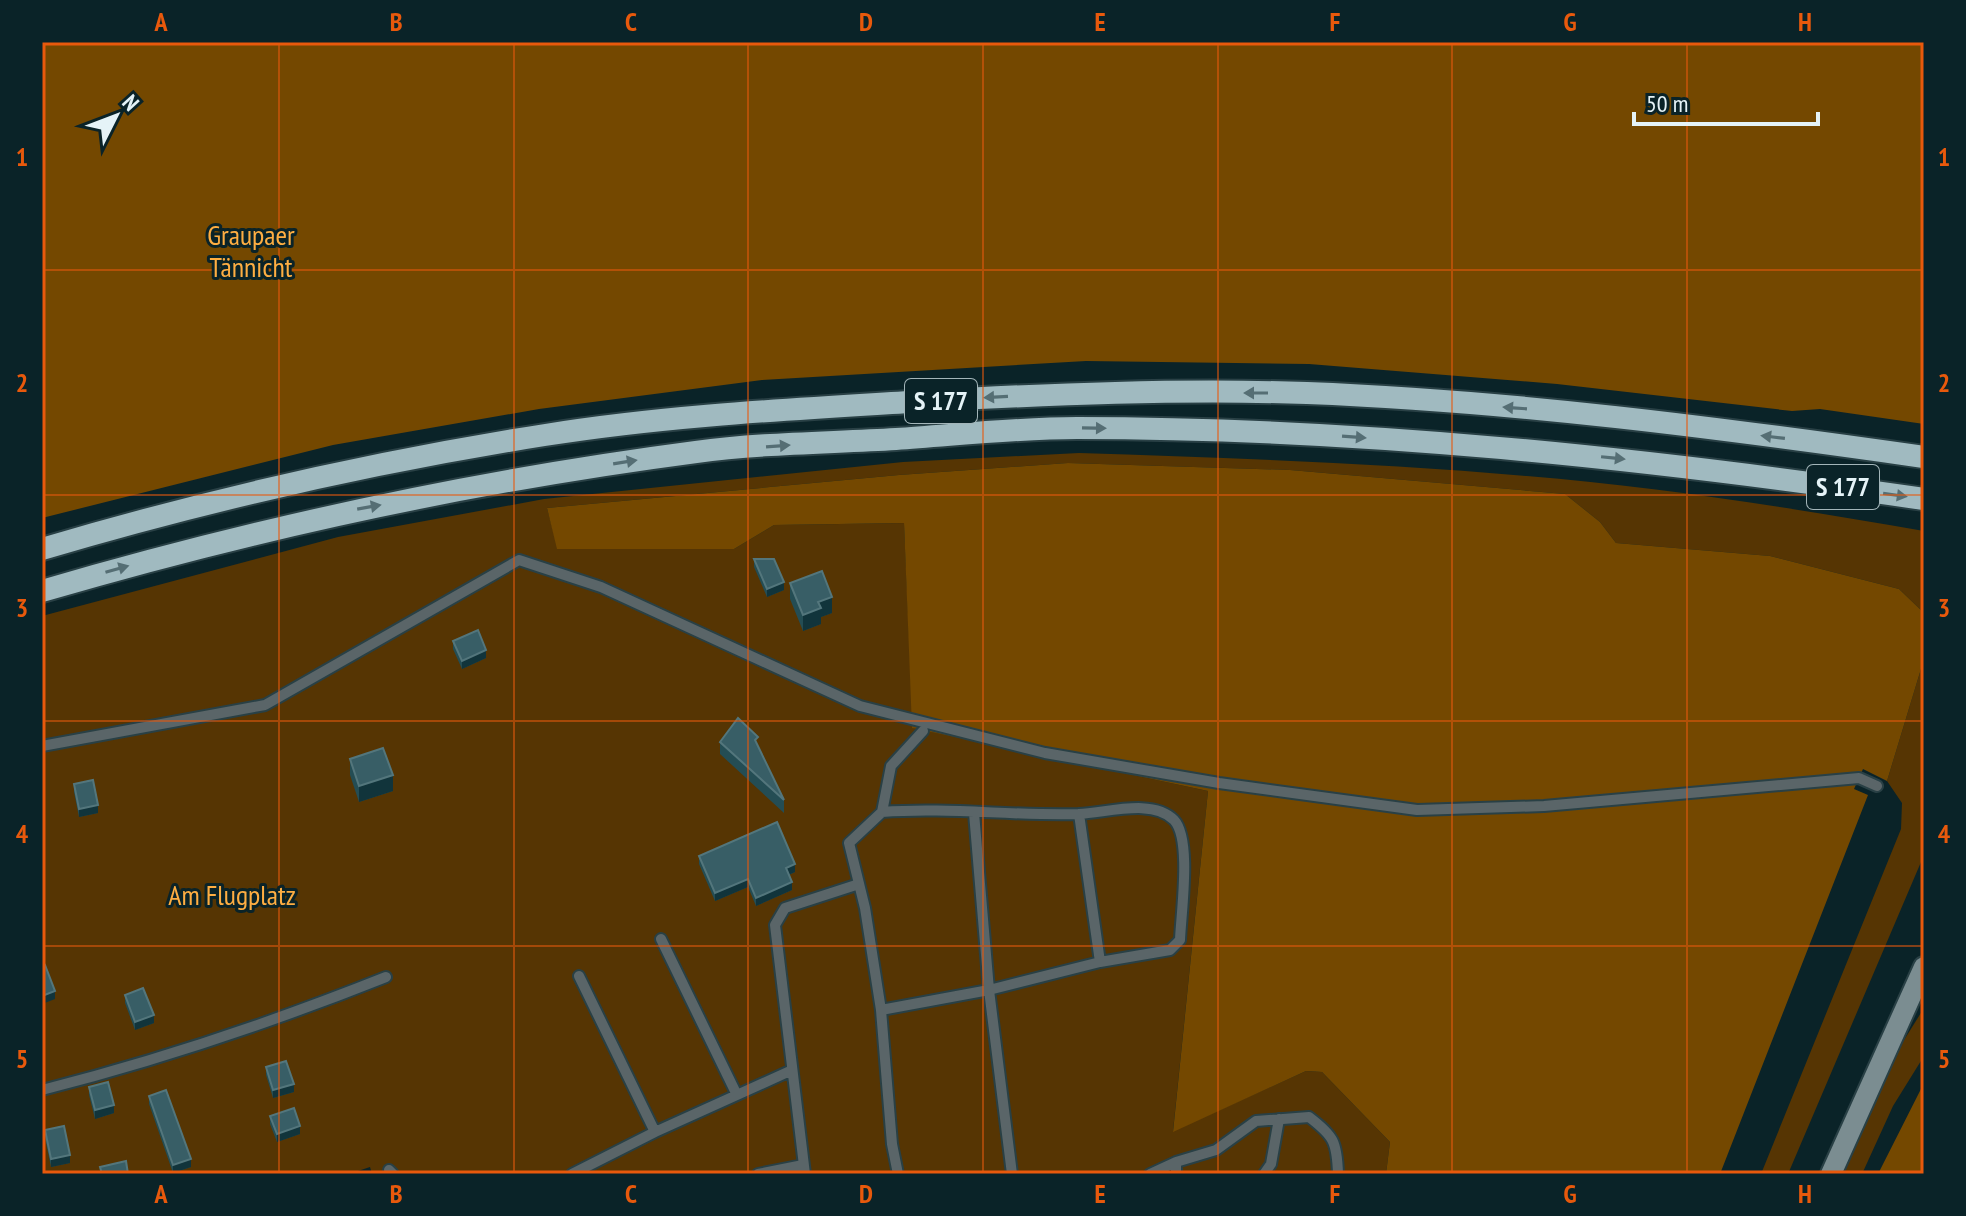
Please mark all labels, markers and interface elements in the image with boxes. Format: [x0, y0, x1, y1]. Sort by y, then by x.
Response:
text: A [153, 5, 168, 38]
text: B [390, 5, 403, 38]
text: C [625, 5, 637, 38]
text: D [859, 5, 873, 38]
text: E [1094, 5, 1106, 38]
text: F [1330, 5, 1341, 38]
text: G [1563, 5, 1577, 38]
text: H [1798, 5, 1812, 38]
north arrow [76, 76, 156, 156]
scale bar [1634, 76, 1818, 126]
text: 50 m [1646, 88, 1688, 119]
text: N [116, 89, 145, 116]
text: 1 [16, 140, 28, 173]
text: 1 [1938, 140, 1950, 173]
park label: Graupaer Tännicht [207, 216, 295, 285]
text: 2 [16, 366, 28, 399]
text: 2 [1938, 366, 1950, 399]
road number: S 177 [905, 379, 977, 423]
one-way arrow [1243, 387, 1268, 399]
one-way arrow [983, 391, 1008, 404]
one-way arrow [1502, 401, 1527, 414]
one-way arrow [1082, 422, 1107, 435]
one-way arrow [1342, 431, 1367, 444]
one-way arrow [1761, 431, 1786, 444]
one-way arrow [766, 439, 791, 452]
one-way arrow [1601, 452, 1626, 465]
one-way arrow [613, 456, 638, 468]
road number: S 177 [1807, 465, 1879, 509]
one-way arrow [1883, 489, 1908, 502]
one-way arrow [357, 500, 382, 512]
one-way arrow [105, 562, 129, 575]
text: 3 [16, 591, 28, 624]
text: 3 [1938, 591, 1950, 624]
text: 4 [16, 817, 29, 850]
text: 4 [1938, 817, 1951, 850]
park label: Am Flugplatz [168, 876, 296, 913]
text: 5 [16, 1042, 28, 1075]
text: 5 [1938, 1042, 1950, 1075]
text: A [153, 1177, 168, 1210]
text: B [390, 1177, 403, 1210]
text: C [625, 1177, 637, 1210]
text: D [859, 1177, 873, 1210]
text: E [1094, 1177, 1106, 1210]
text: F [1330, 1177, 1341, 1210]
text: G [1563, 1177, 1577, 1210]
text: H [1798, 1177, 1812, 1210]

